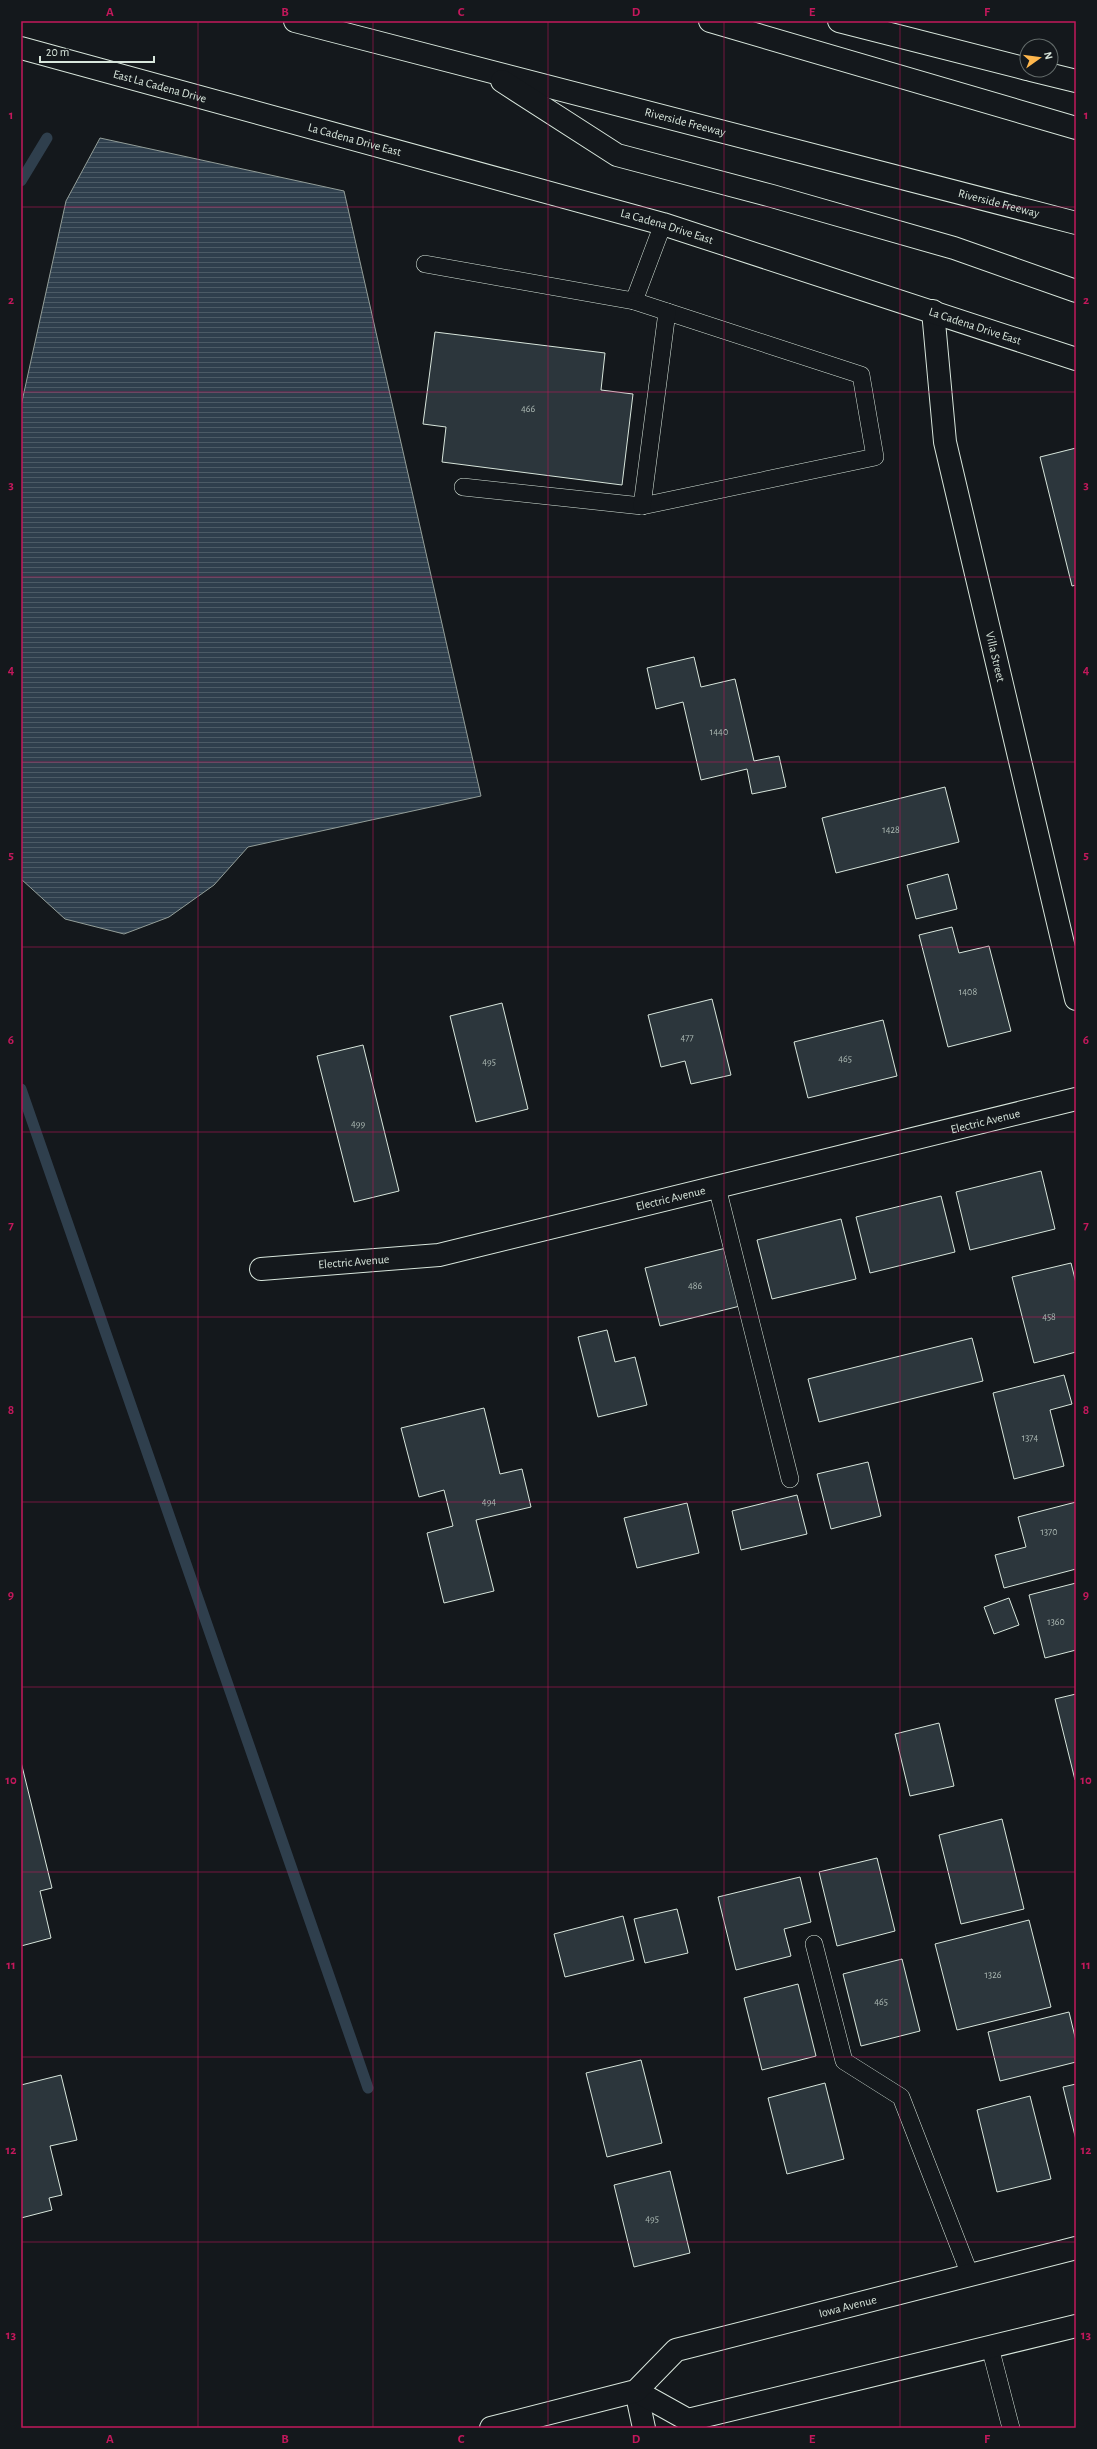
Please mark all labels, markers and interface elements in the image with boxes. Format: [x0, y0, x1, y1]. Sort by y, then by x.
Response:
text: A [106, 6, 114, 19]
text: B [281, 6, 289, 19]
text: C [458, 6, 465, 19]
text: D [632, 6, 641, 19]
text: E [809, 6, 816, 19]
text: F [984, 6, 991, 19]
scale bar [40, 38, 154, 64]
north arrow [1019, 38, 1059, 78]
text: 20 m [46, 46, 69, 58]
text: N [1042, 51, 1054, 61]
street label: East La Cadena Drive [112, 68, 208, 105]
street label: Riverside Freeway [643, 106, 727, 139]
text: 1 [9, 109, 13, 122]
text: 1 [1084, 109, 1088, 122]
street label: La Cadena Drive East [307, 121, 403, 158]
street label: Riverside Freeway [957, 187, 1041, 220]
street label: La Cadena Drive East [619, 207, 715, 246]
text: 2 [8, 294, 14, 307]
text: 2 [1083, 294, 1089, 307]
street label: La Cadena Drive East [927, 305, 1023, 347]
house number: 466 [521, 404, 535, 414]
text: 3 [8, 479, 14, 492]
text: 3 [1083, 479, 1089, 492]
street label: Villa Street [984, 630, 1007, 683]
text: 4 [8, 664, 15, 677]
text: 4 [1083, 664, 1090, 677]
house number: 1440 [710, 727, 728, 737]
house number: 1428 [882, 825, 900, 835]
text: 5 [8, 849, 14, 862]
text: 5 [1083, 849, 1089, 862]
house number: 1408 [959, 987, 977, 997]
house number: 477 [680, 1033, 694, 1043]
text: 6 [8, 1034, 14, 1047]
text: 6 [1083, 1034, 1089, 1047]
house number: 465 [838, 1054, 852, 1064]
house number: 495 [482, 1057, 496, 1067]
street label: Electric Avenue [949, 1107, 1021, 1136]
house number: 499 [351, 1119, 365, 1129]
street label: Electric Avenue [635, 1184, 707, 1213]
text: 7 [8, 1219, 14, 1232]
text: 7 [1083, 1219, 1089, 1232]
street label: Electric Avenue [318, 1253, 390, 1270]
house number: 486 [688, 1281, 702, 1291]
house number: 458 [1042, 1312, 1056, 1322]
text: 8 [8, 1404, 14, 1417]
text: 8 [1083, 1404, 1089, 1417]
house number: 1374 [1022, 1433, 1038, 1443]
house number: 494 [482, 1497, 496, 1507]
house number: 1370 [1040, 1527, 1058, 1537]
text: 9 [8, 1589, 14, 1602]
text: 9 [1083, 1589, 1089, 1602]
house number: 1360 [1047, 1617, 1065, 1627]
text: 10 [5, 1774, 17, 1787]
text: 10 [1080, 1774, 1092, 1787]
text: 11 [6, 1959, 16, 1972]
text: 11 [1081, 1959, 1091, 1972]
house number: 1326 [985, 1970, 1002, 1980]
house number: 465 [874, 1997, 888, 2007]
text: 12 [6, 2144, 16, 2157]
text: 12 [1081, 2144, 1091, 2157]
house number: 495 [645, 2214, 659, 2224]
street label: Iowa Avenue [817, 2293, 878, 2319]
text: 13 [6, 2329, 17, 2342]
text: 13 [1081, 2329, 1092, 2342]
text: A [106, 2433, 114, 2446]
text: B [281, 2433, 289, 2446]
text: C [458, 2433, 465, 2446]
text: D [632, 2433, 641, 2446]
text: E [809, 2433, 816, 2446]
text: F [984, 2433, 991, 2446]

